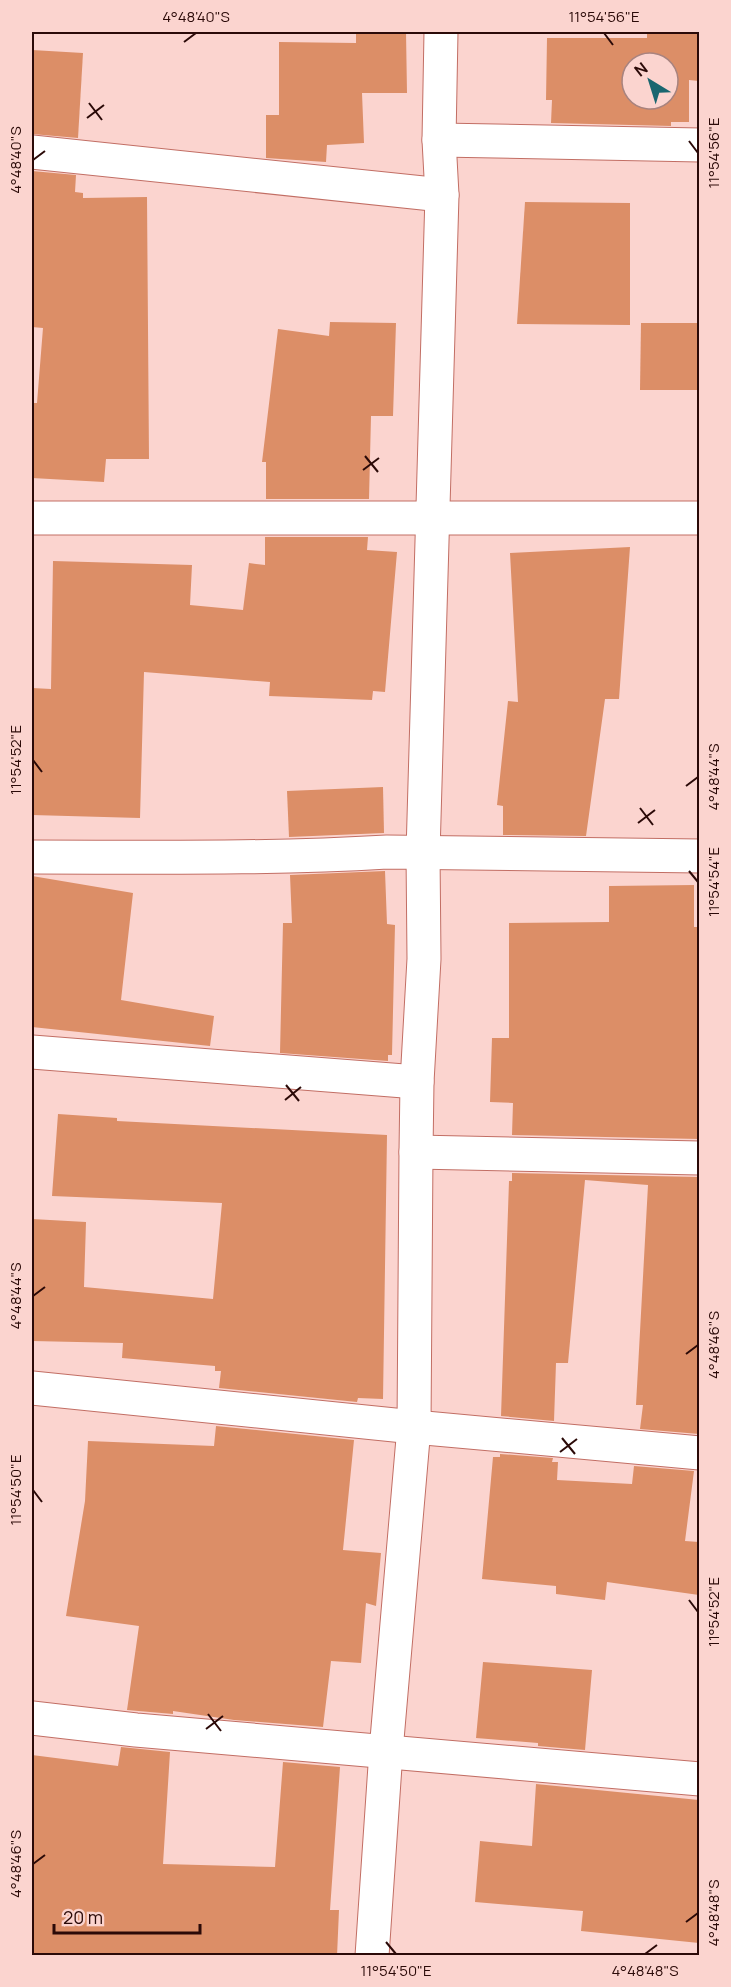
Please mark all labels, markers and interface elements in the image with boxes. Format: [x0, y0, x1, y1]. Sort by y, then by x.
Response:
text: 4°48'40"S [162, 6, 230, 27]
text: 11°54'56"E [568, 6, 640, 27]
north arrow [620, 51, 680, 111]
text: N [629, 57, 652, 81]
text: 11°54'56"E [703, 117, 724, 189]
text: 4°48'40"S [5, 126, 26, 194]
text: 11°54'52"E [5, 725, 26, 795]
text: 4°48'44"S [703, 743, 724, 811]
text: 11°54'54"E [703, 847, 724, 917]
text: 4°48'44"S [5, 1262, 26, 1330]
text: 4°48'46"S [703, 1311, 724, 1379]
text: 11°54'50"E [5, 1455, 26, 1525]
text: 11°54'52"E [703, 1577, 724, 1647]
text: 4°48'46"S [5, 1830, 26, 1898]
text: 4°48'48"S [703, 1879, 724, 1947]
scale bar [54, 1897, 200, 1935]
text: 20 m [63, 1905, 103, 1929]
text: 11°54'50"E [361, 1960, 431, 1981]
text: 4°48'48"S [611, 1960, 679, 1981]

